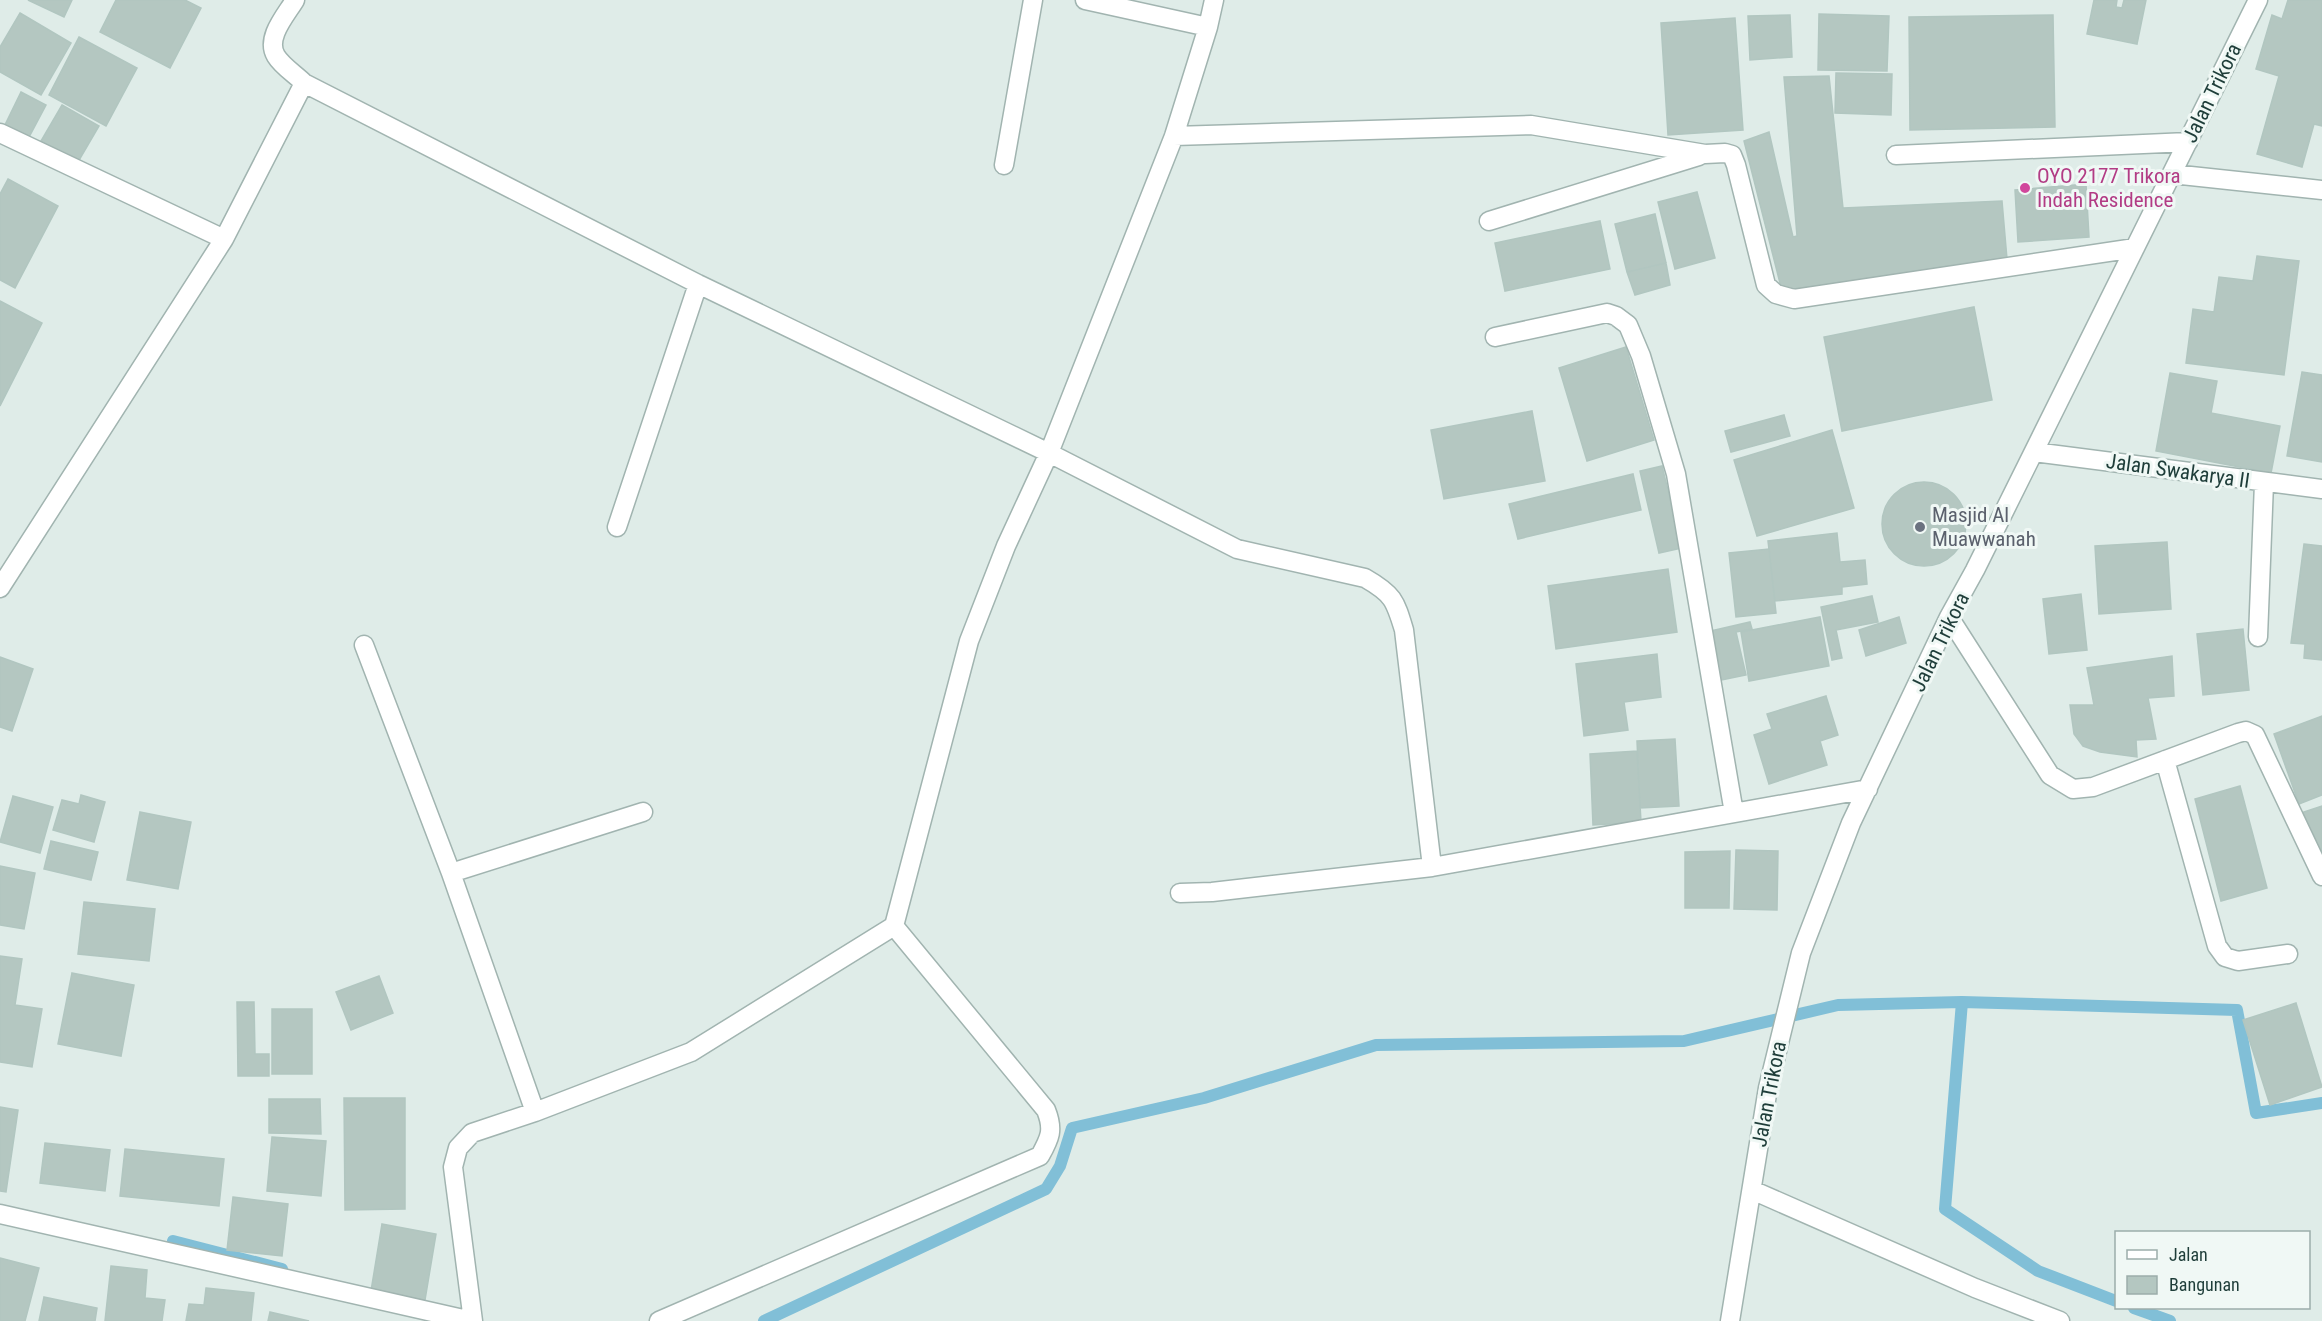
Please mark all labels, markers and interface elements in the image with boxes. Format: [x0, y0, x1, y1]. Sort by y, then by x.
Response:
street label: Jalan Trikora [2178, 40, 2246, 146]
place label: OYO 2177 Trikora Indah Residence [2037, 164, 2181, 212]
marker: OYO 2177 Trikora Indah Residence [2018, 181, 2032, 195]
street label: Jalan Swakarya II [2105, 449, 2251, 493]
place label: Masjid Al Muawwanah [1932, 503, 2036, 551]
marker: Masjid Al Muawwanah [1913, 520, 1927, 534]
street label: Jalan Trikora [1906, 589, 1974, 695]
street label: Jalan Trikora [1747, 1039, 1791, 1149]
legend [2115, 1231, 2310, 1309]
text: Jalan [2169, 1244, 2208, 1265]
text: Bangunan [2169, 1274, 2240, 1295]

